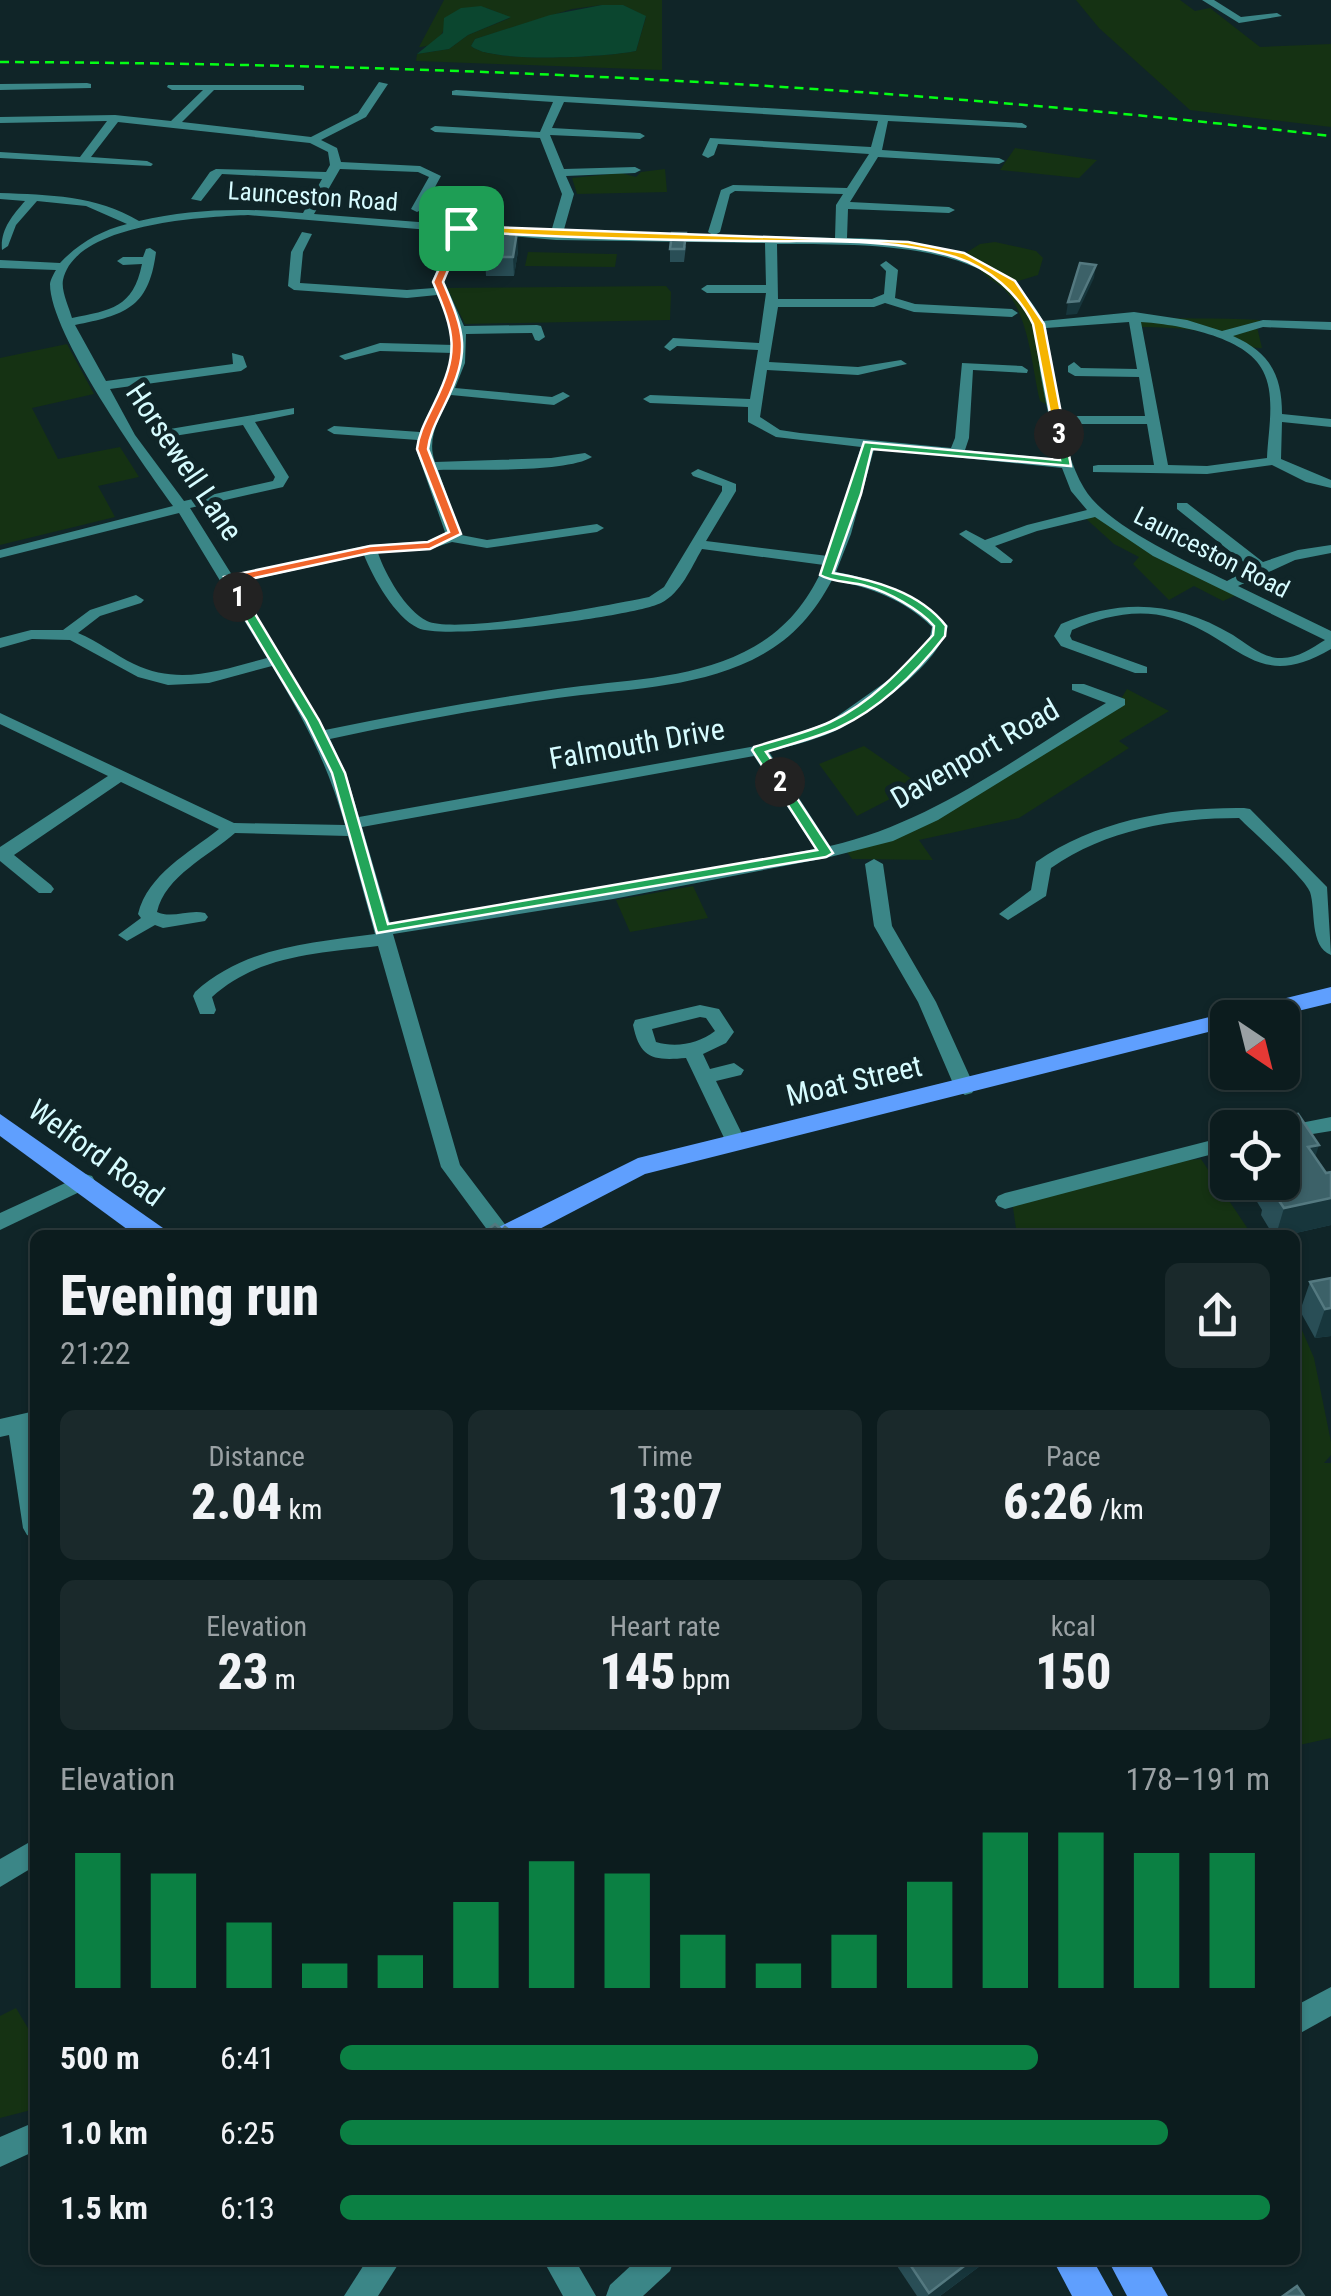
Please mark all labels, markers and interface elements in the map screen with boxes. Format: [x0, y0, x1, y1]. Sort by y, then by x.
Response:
street label: Launceston Road [227, 176, 399, 217]
pin [419, 186, 504, 271]
icon: arrive [434, 201, 489, 256]
street label: Horsewell Lane [119, 376, 250, 547]
pin: 3 [1034, 409, 1084, 459]
text: 3 [1052, 417, 1066, 450]
street label: Launceston Road [1129, 501, 1294, 604]
pin: 1 [213, 572, 263, 622]
text: 1 [231, 580, 245, 613]
street label: Davenport Road [884, 691, 1065, 816]
street label: Falmouth Drive [547, 711, 727, 776]
pin: 2 [755, 757, 805, 807]
text: 2 [773, 765, 787, 798]
north arrow [1210, 1000, 1300, 1090]
map controls [1210, 1000, 1300, 1200]
street label: Moat Street [783, 1048, 925, 1113]
street label: Welford Road [22, 1092, 171, 1213]
button: locate [1210, 1110, 1300, 1200]
button: share [1165, 1263, 1270, 1368]
text: Evening run [60, 1264, 319, 1328]
text: 21:22 [60, 1334, 131, 1372]
text: Distance [208, 1440, 305, 1473]
text: Time [637, 1440, 693, 1473]
text: Pace [1046, 1440, 1101, 1473]
text: 2.04 [191, 1473, 282, 1531]
text: 13:07 [607, 1473, 723, 1531]
text: 6:26 [1003, 1473, 1093, 1531]
text: km [282, 1493, 322, 1526]
text: /km [1093, 1493, 1144, 1526]
text: Elevation [206, 1610, 307, 1643]
text: Heart rate [610, 1610, 720, 1643]
text: kcal [1051, 1610, 1096, 1643]
text: 23 [217, 1643, 268, 1701]
text: 145 [599, 1643, 676, 1701]
text: 150 [1035, 1643, 1111, 1701]
text: m [268, 1663, 296, 1696]
text: bpm [676, 1663, 731, 1696]
text: Elevation [60, 1760, 175, 1798]
text: 178–191 m [1125, 1760, 1270, 1798]
text: 500 m [60, 2039, 140, 2077]
text: 6:41 [220, 2039, 275, 2077]
text: 1.0 km [60, 2114, 148, 2152]
text: 6:25 [220, 2114, 275, 2152]
text: 1.5 km [60, 2189, 148, 2227]
text: 6:13 [220, 2189, 275, 2227]

